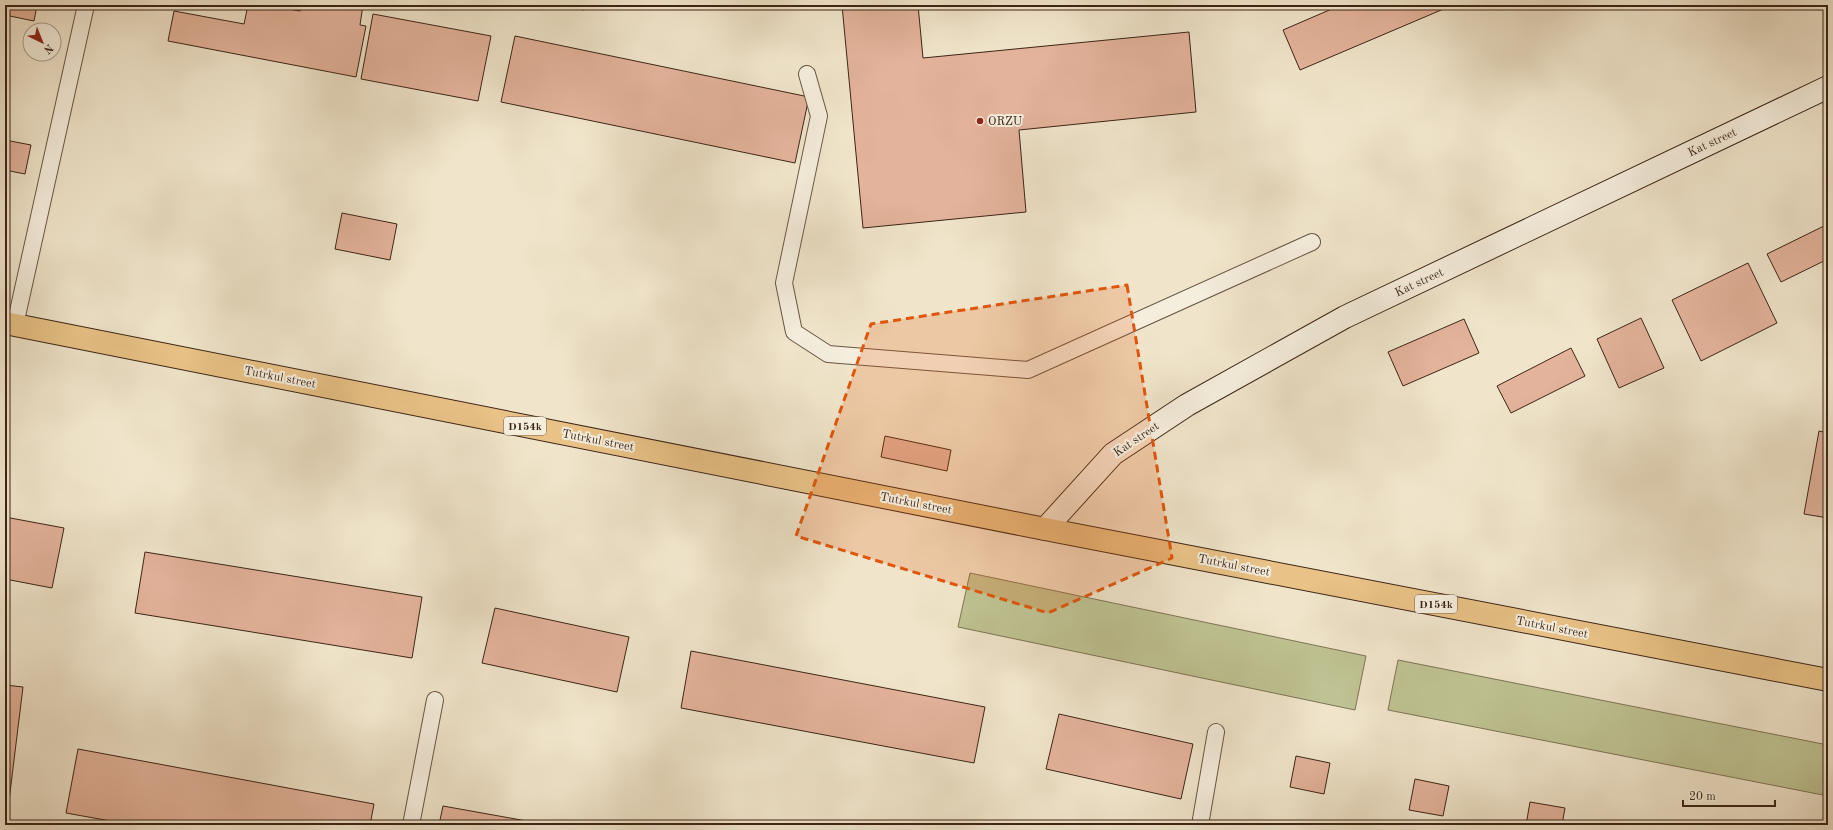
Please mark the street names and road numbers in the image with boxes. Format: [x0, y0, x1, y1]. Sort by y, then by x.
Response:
street label: Kat street [1686, 126, 1739, 159]
street label: Kat street [1393, 266, 1446, 299]
street label: Tutrkul street [243, 365, 317, 391]
road number: D154k [504, 417, 546, 435]
street label: Kat street [1112, 420, 1162, 459]
street label: Tutrkul street [561, 428, 635, 454]
street label: Tutrkul street [879, 491, 953, 517]
street label: Tutrkul street [1197, 553, 1271, 579]
road number: D154k [1415, 595, 1457, 613]
street label: Tutrkul street [1515, 615, 1589, 641]

